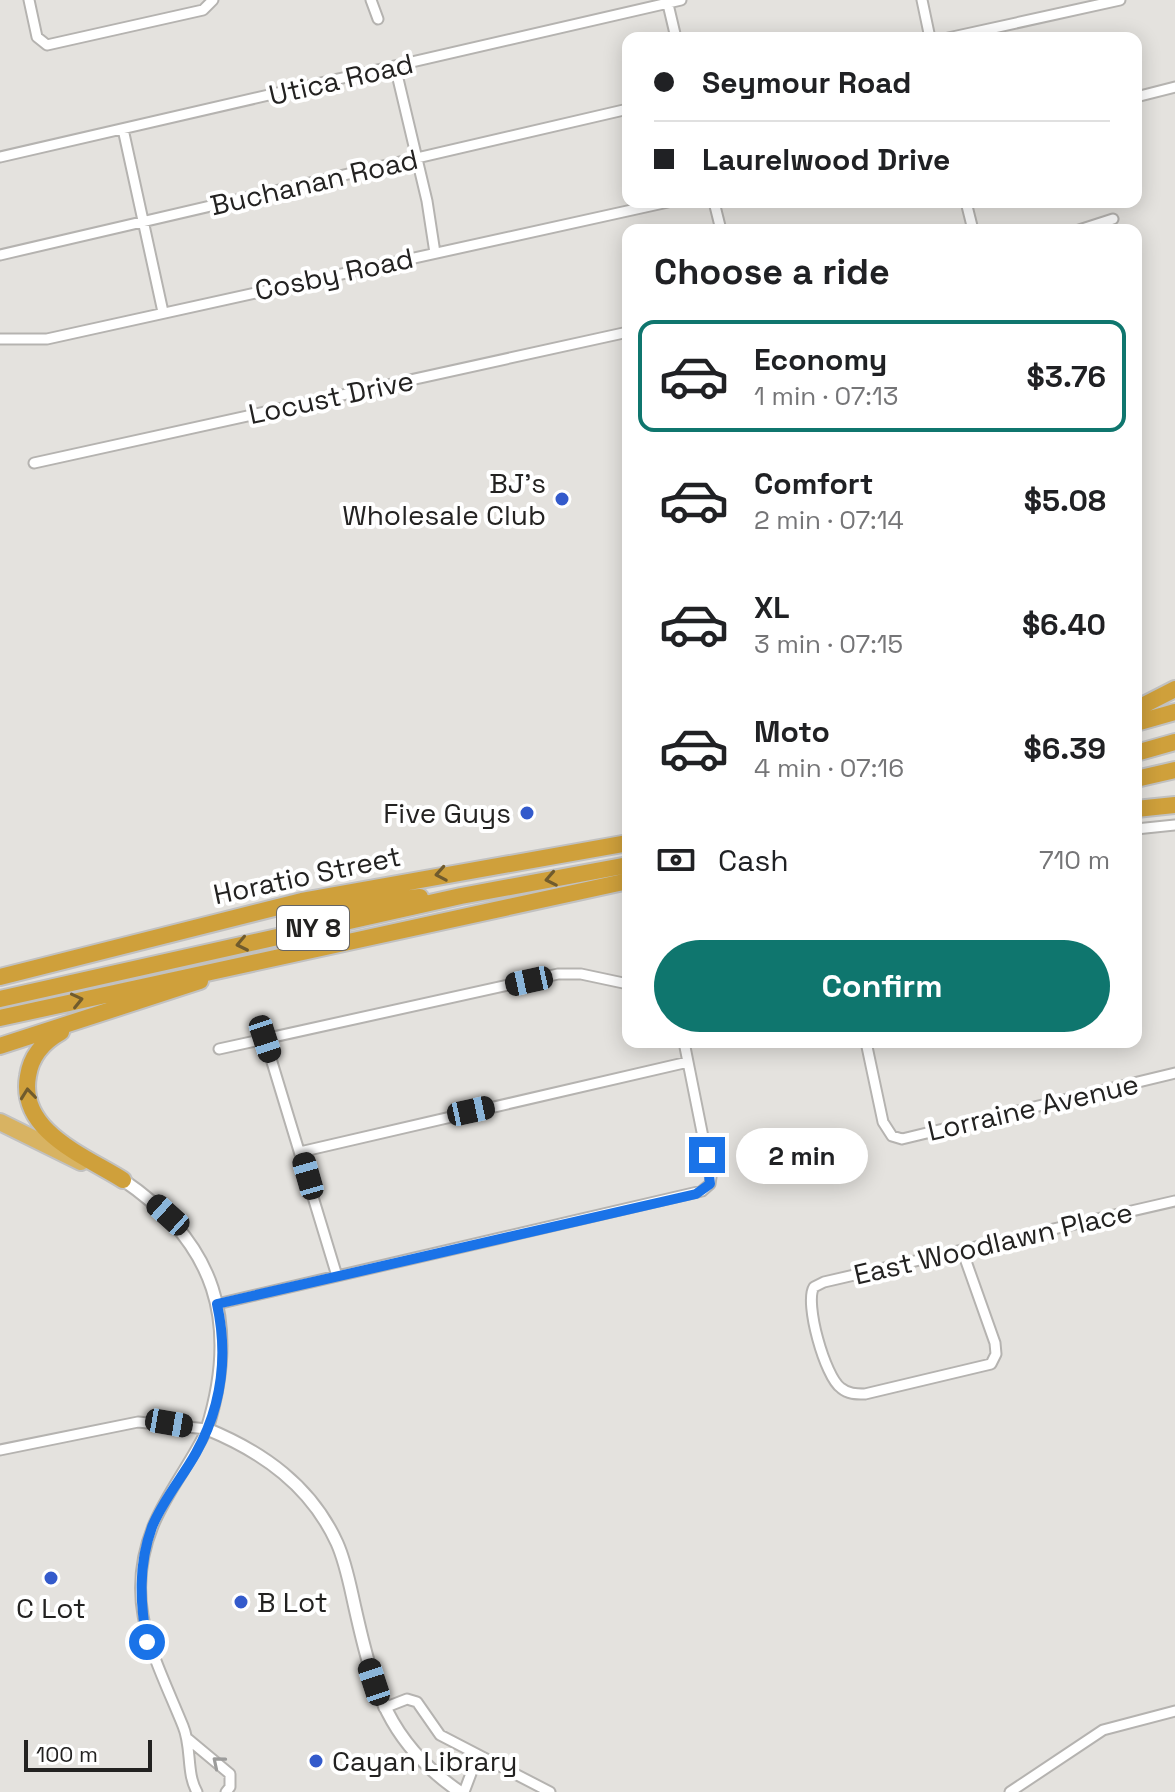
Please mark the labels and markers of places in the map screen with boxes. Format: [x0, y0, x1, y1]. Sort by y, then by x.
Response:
place label: BJ's Wholesale Club [342, 465, 546, 533]
marker: BJ's Wholesale Club [553, 490, 571, 508]
place label: Five Guys [383, 795, 511, 831]
marker: Five Guys [518, 804, 536, 822]
marker: C Lot [42, 1569, 60, 1587]
place label: B Lot [257, 1584, 328, 1620]
place label: C Lot [16, 1590, 86, 1626]
marker: B Lot [232, 1593, 250, 1611]
place label: Cayan Library [332, 1743, 517, 1779]
marker: Cayan Library [307, 1752, 325, 1770]

